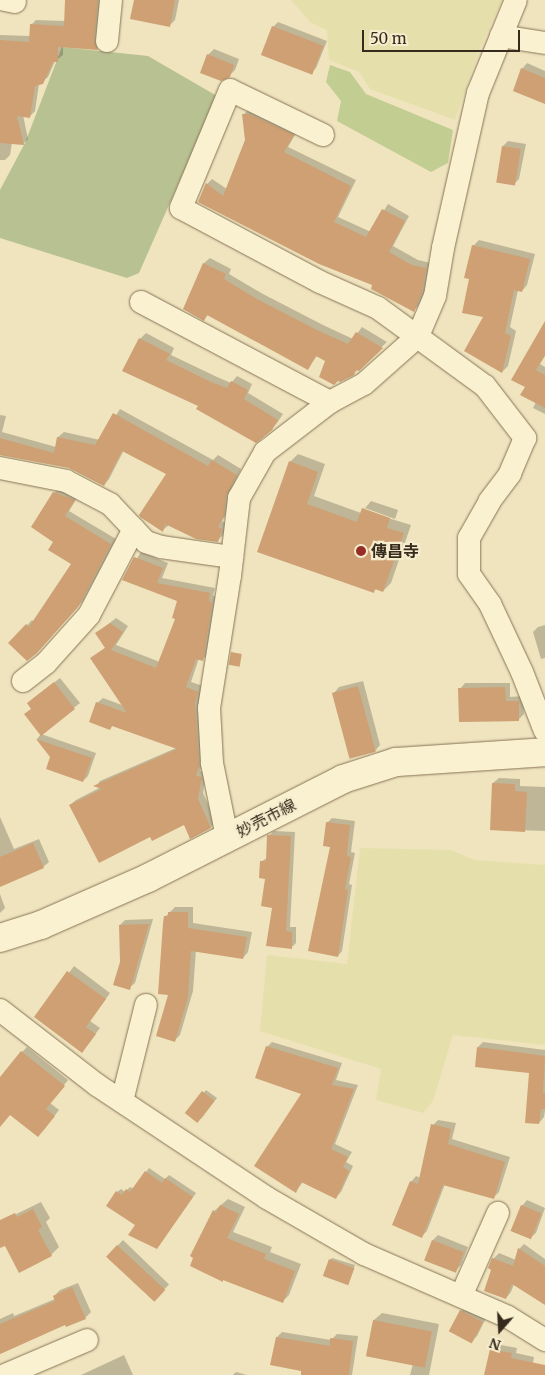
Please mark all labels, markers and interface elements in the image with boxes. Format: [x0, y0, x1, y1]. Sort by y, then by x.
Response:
scale bar [365, 20, 522, 52]
text: 50 m [370, 29, 407, 48]
place label: 傳昌寺 [371, 541, 419, 561]
marker: 傳昌寺 [355, 545, 367, 557]
street label: 妙売市線 [233, 795, 299, 841]
north arrow [475, 1305, 525, 1355]
text: N [487, 1334, 503, 1354]

